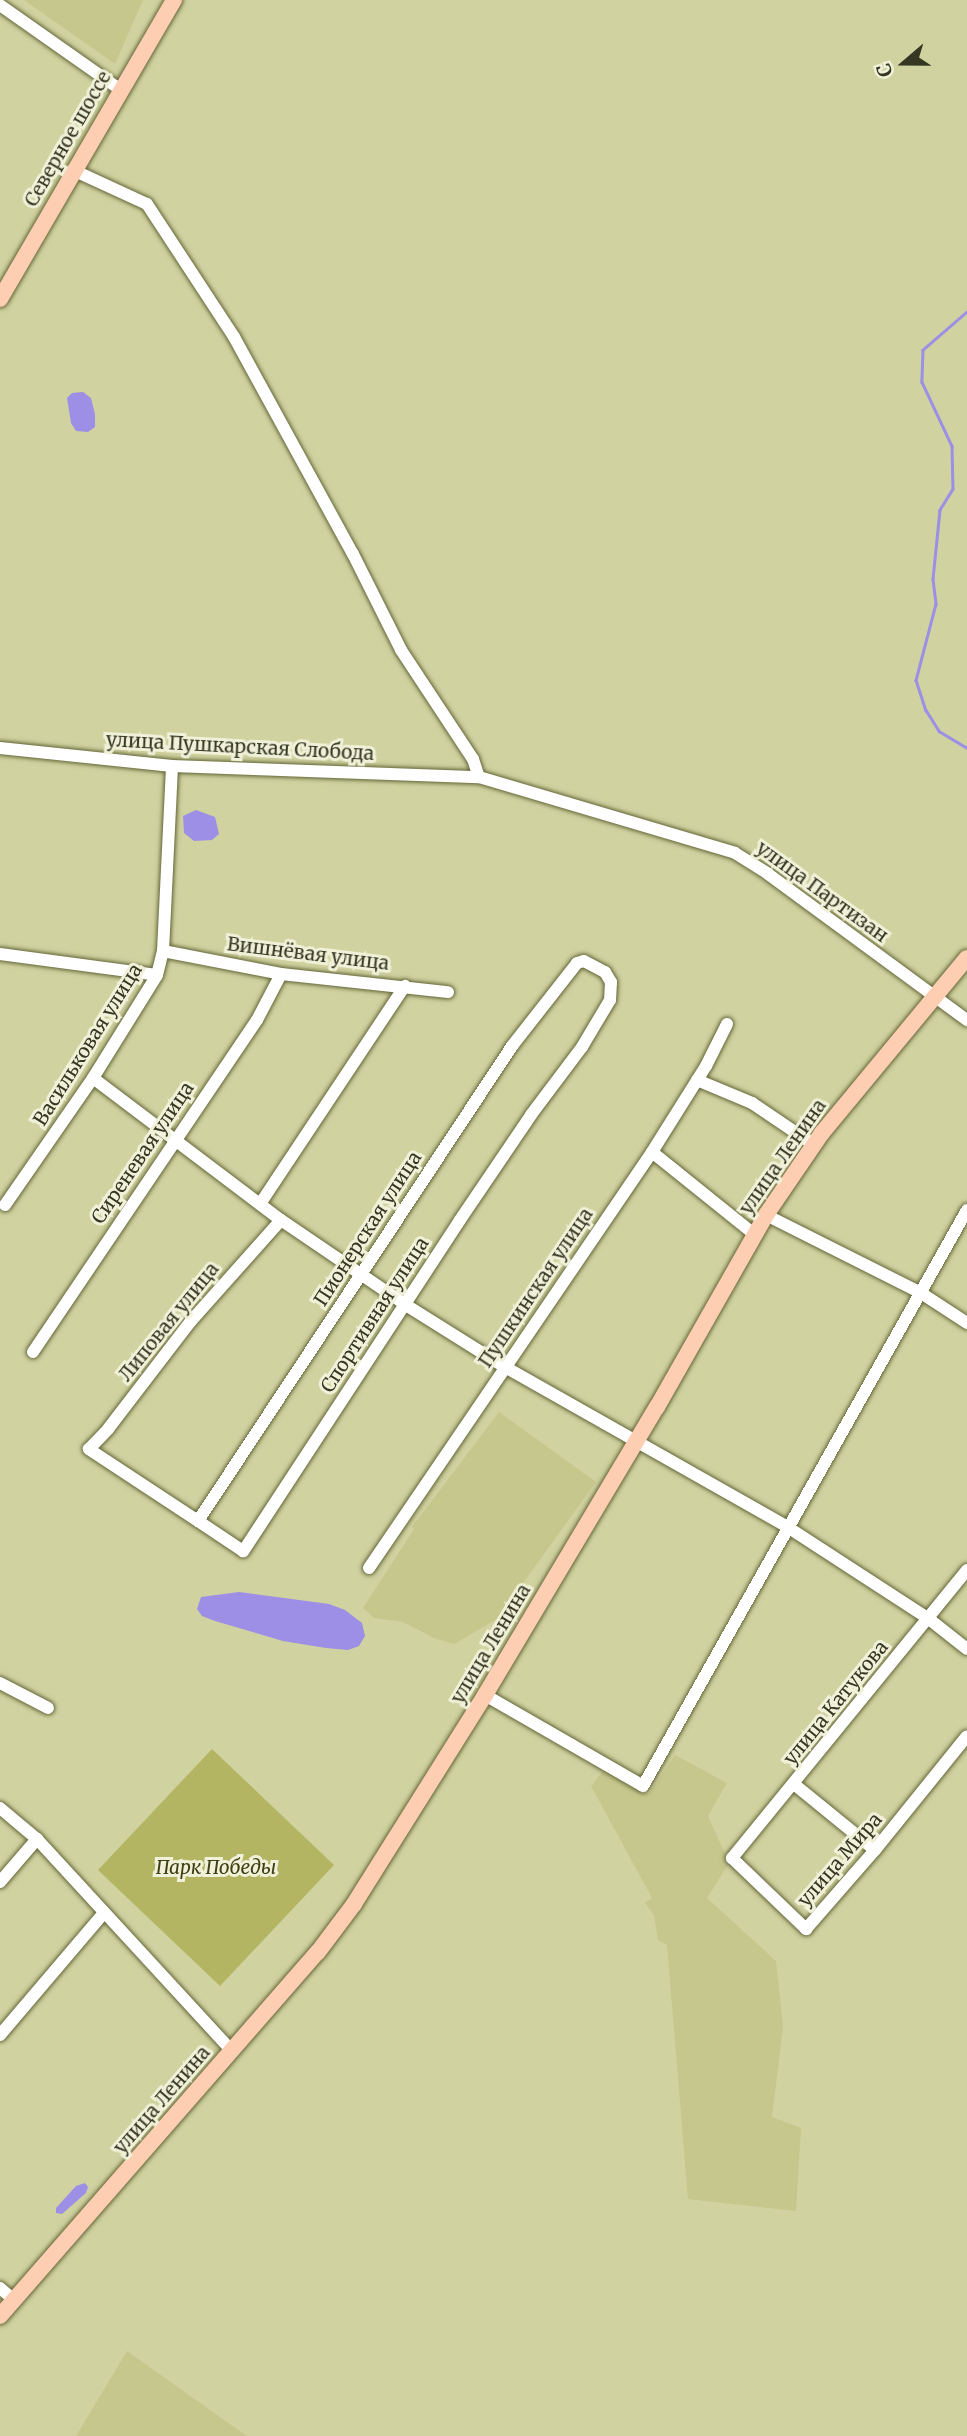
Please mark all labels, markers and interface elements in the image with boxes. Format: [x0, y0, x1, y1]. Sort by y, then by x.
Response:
north arrow [869, 28, 939, 98]
text: С [871, 60, 898, 80]
street label: Северное шоссе [20, 67, 116, 211]
street label: улица Пушкарская Слобода [105, 729, 375, 765]
street label: улица Партизан [752, 837, 892, 947]
street label: Вишнёвая улица [226, 933, 390, 975]
street label: Васильковая улица [29, 960, 147, 1130]
street label: Сиреневая улица [87, 1078, 199, 1228]
street label: улица Ленина [735, 1095, 831, 1219]
street label: Пионерская улица [310, 1147, 426, 1311]
street label: Пушкинская улица [474, 1204, 598, 1372]
street label: Спортивная улица [316, 1233, 434, 1397]
street label: Липовая улица [114, 1258, 224, 1386]
street label: улица Ленина [446, 1580, 536, 1708]
street label: улица Катукова [779, 1636, 893, 1770]
street label: улица Мира [793, 1809, 887, 1911]
park label: Парк Победы [156, 1857, 276, 1879]
street label: улица Ленина [109, 2041, 215, 2159]

